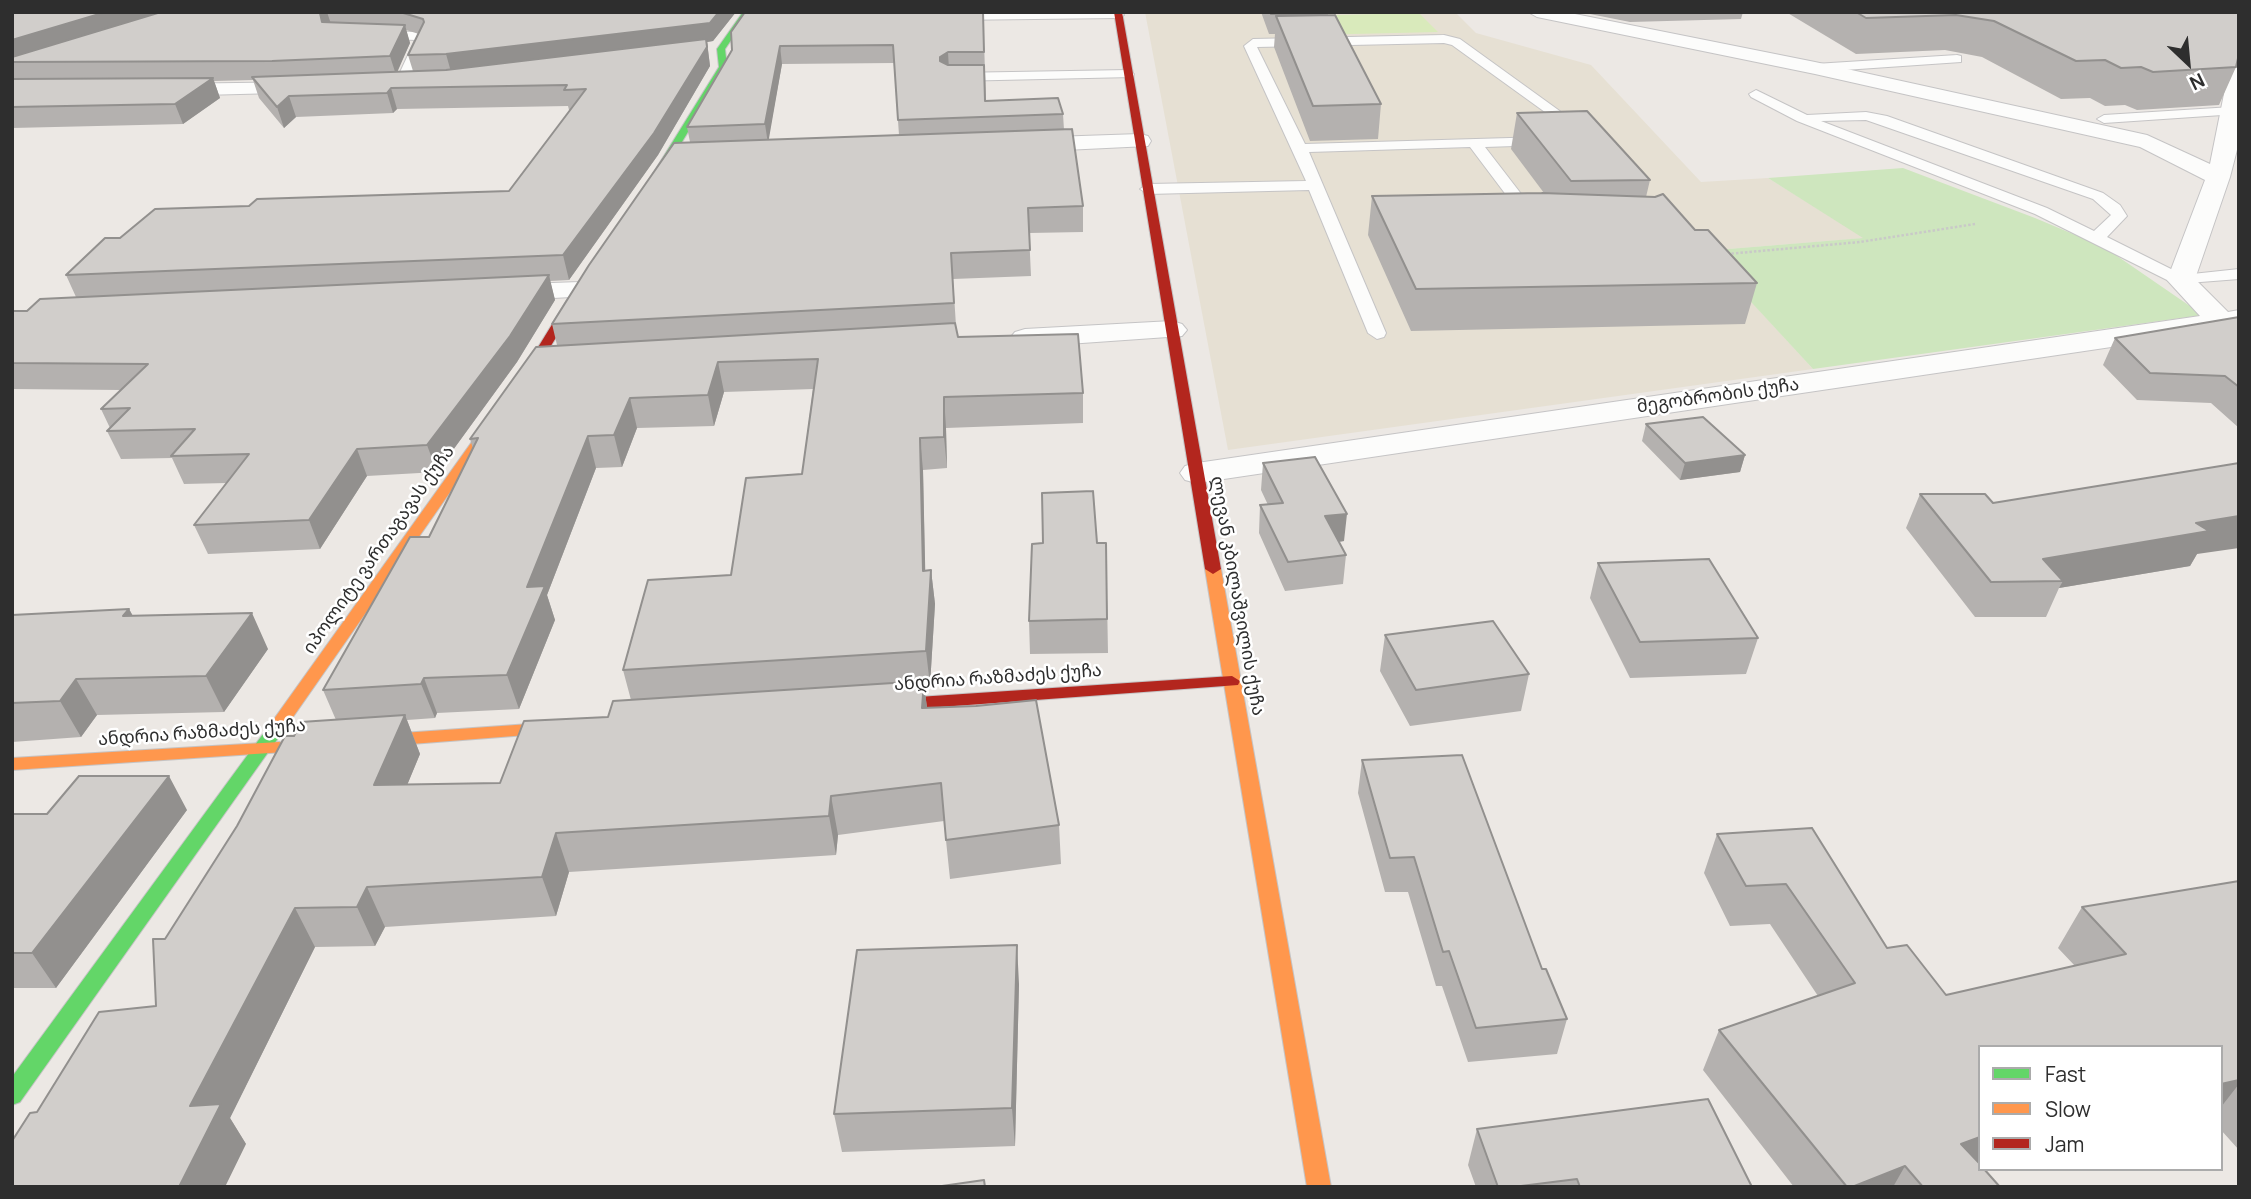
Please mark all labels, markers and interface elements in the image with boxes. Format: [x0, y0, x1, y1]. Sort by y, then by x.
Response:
north arrow [2153, 28, 2223, 98]
text: N [2185, 67, 2209, 97]
street label: მეგობრობის ქუჩა [1636, 374, 1800, 418]
street label: იპოლიტე ვართაგავას ქუჩა [299, 442, 459, 658]
street label: ლევან კბილაშვილის ქუჩა [1205, 474, 1269, 718]
street label: ანდრია რაზმაძეს ქუჩა [893, 660, 1103, 696]
street label: ანდრია რაზმაძეს ქუჩა [97, 715, 307, 751]
legend [1978, 1045, 2223, 1171]
text: Fast [2045, 1060, 2086, 1088]
text: Slow [2045, 1095, 2091, 1123]
text: Jam [2045, 1130, 2084, 1158]

